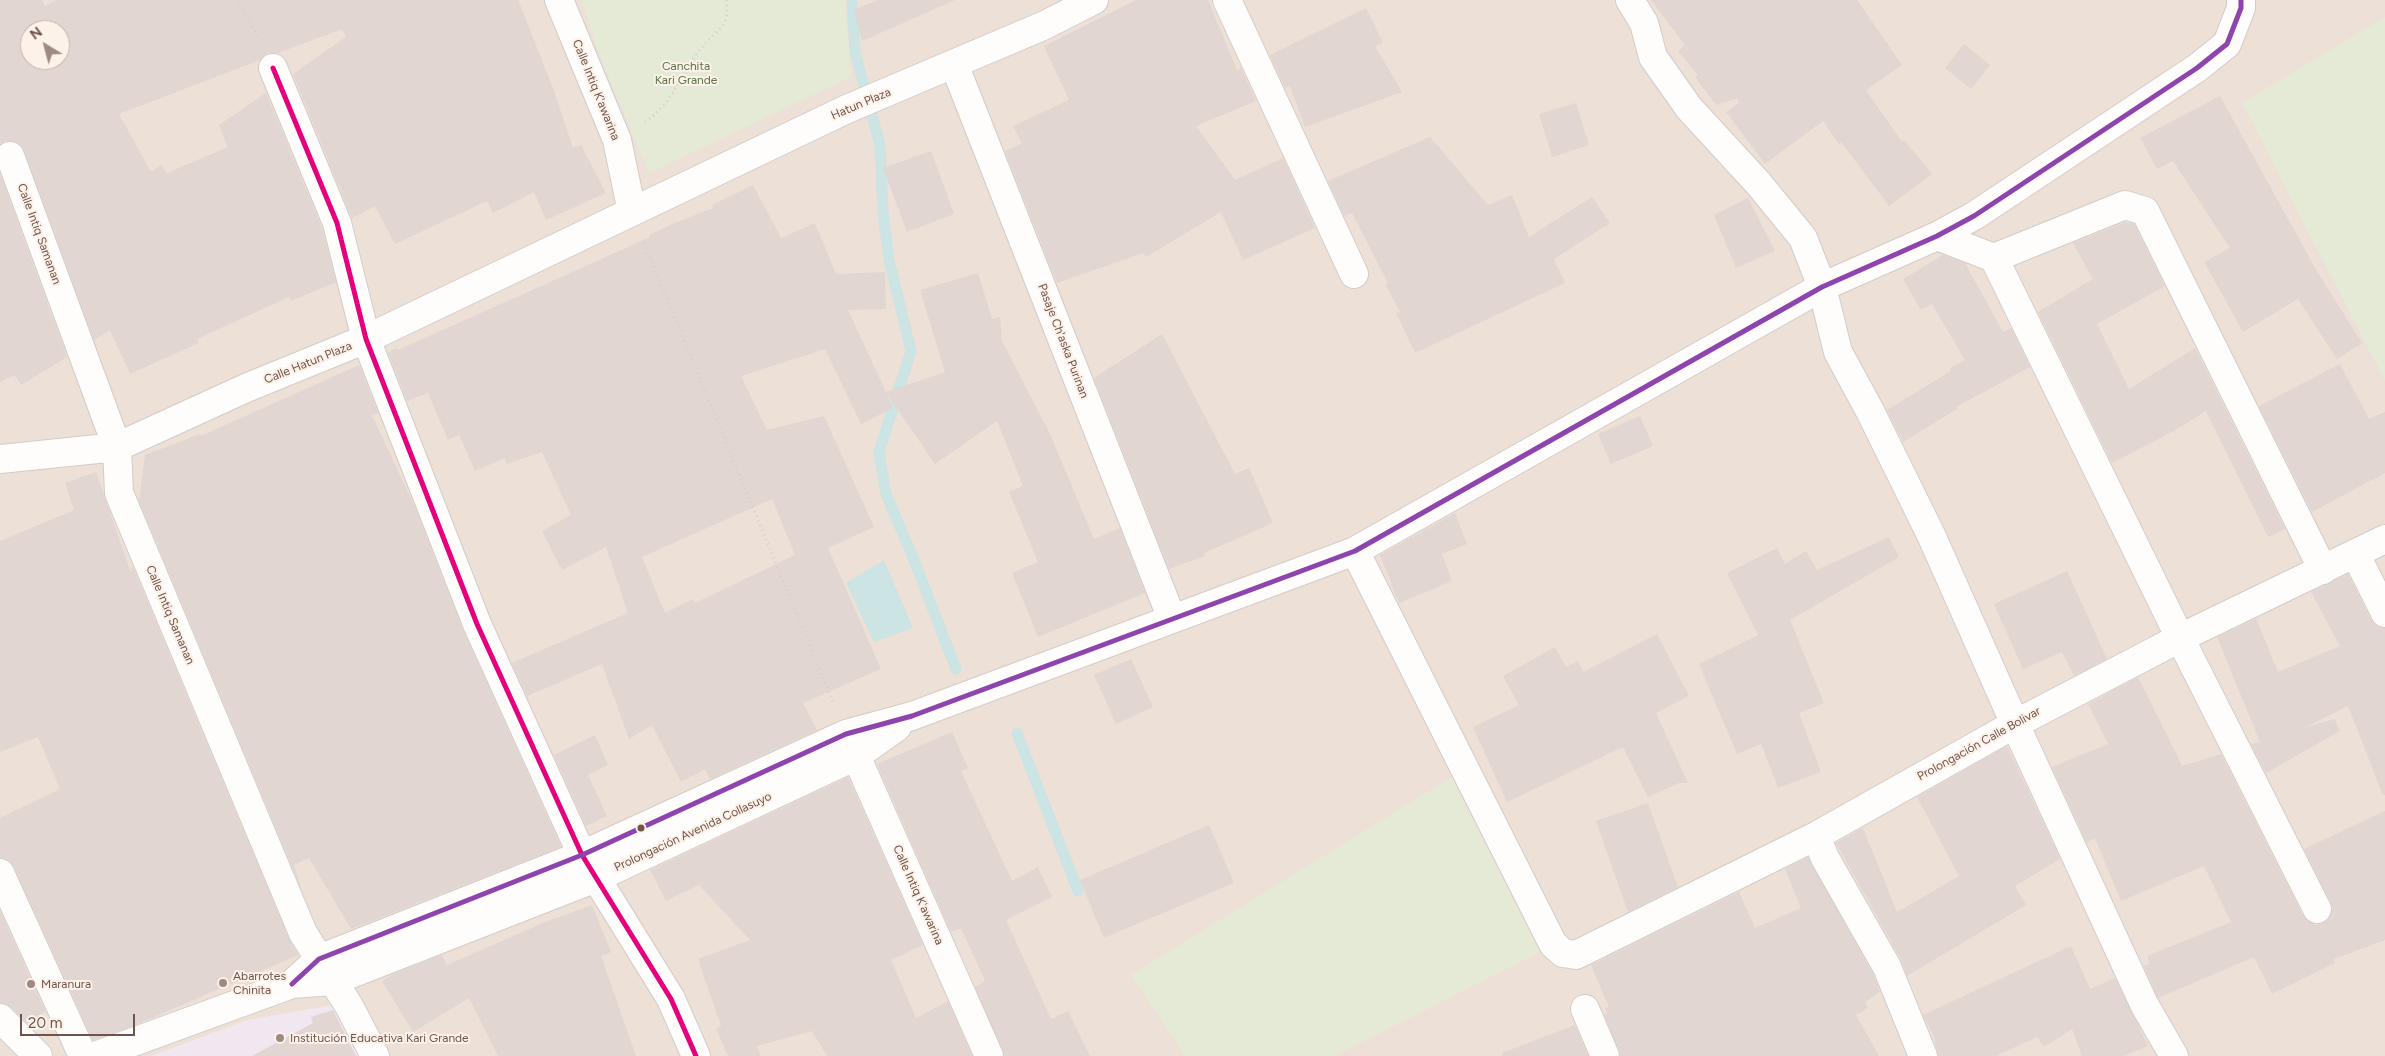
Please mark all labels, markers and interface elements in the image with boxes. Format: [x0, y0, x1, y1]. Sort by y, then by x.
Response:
north arrow [20, 20, 70, 70]
text: N [27, 23, 46, 43]
street label: Calle Intiq K'awarina [569, 37, 623, 143]
park label: Canchita Kari Grande [655, 59, 717, 87]
street label: Hatun Plaza [829, 85, 893, 123]
street label: Calle Intiq Samanan [14, 182, 64, 286]
street label: Pasaje Ch'aska Purinan [1034, 282, 1092, 400]
street label: Calle Hatun Plaza [262, 339, 354, 387]
street label: Calle Intiq Samanan [143, 563, 197, 667]
street label: Prolongación Calle Bolivar [1915, 704, 2043, 784]
street label: Prolongación Avenida Collasuyo [612, 789, 774, 875]
unlabelled marker [636, 823, 646, 833]
street label: Calle Intiq K'awarina [890, 843, 946, 947]
place label: Abarrotes Chinita [233, 969, 286, 997]
place label: Maranura [41, 977, 91, 991]
marker: Abarrotes Chinita [217, 977, 229, 989]
marker: Maranura [25, 978, 37, 990]
scale bar [22, 1004, 138, 1036]
text: 20 m [28, 1014, 62, 1032]
place label: Institución Educativa Kari Grande [290, 1031, 469, 1045]
marker: Institución Educativa Kari Grande [274, 1032, 286, 1044]

